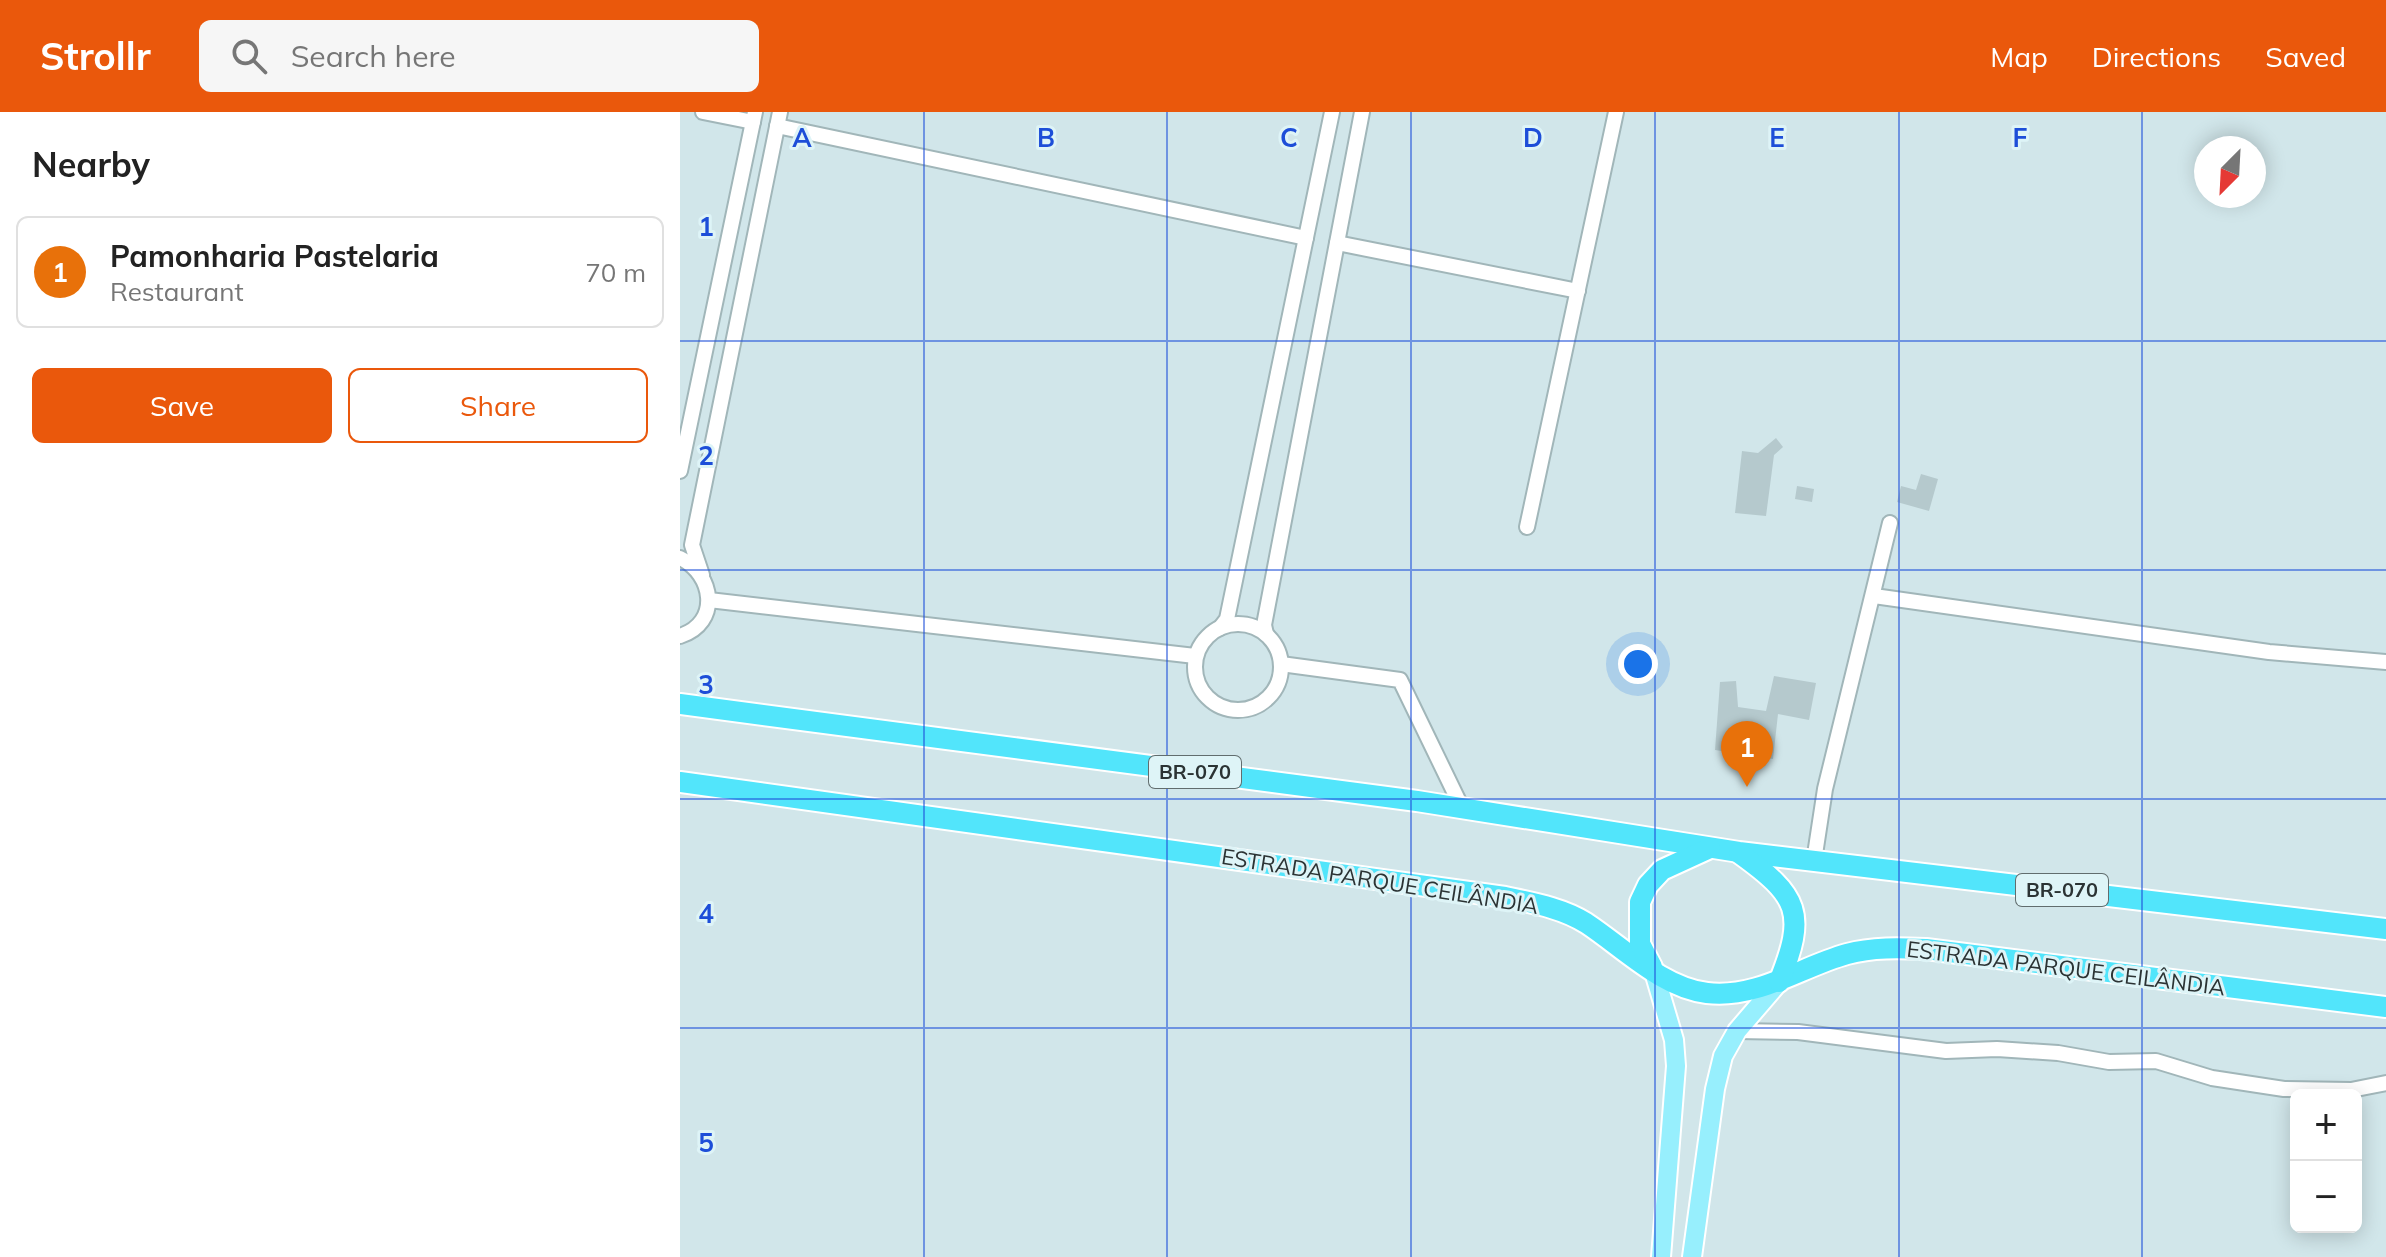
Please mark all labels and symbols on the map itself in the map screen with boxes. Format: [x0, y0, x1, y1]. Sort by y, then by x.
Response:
text: A [792, 121, 812, 154]
text: B [1037, 121, 1055, 154]
text: C [1280, 121, 1298, 154]
text: D [1523, 121, 1543, 154]
text: E [1769, 121, 1785, 154]
text: F [2013, 121, 2028, 154]
north arrow [2194, 136, 2266, 208]
text: 1 [698, 210, 714, 243]
text: 2 [698, 439, 714, 472]
your location [1618, 644, 1658, 684]
text: 3 [698, 668, 714, 701]
pin: 1 [1721, 721, 1773, 787]
road number: BR-070 [1149, 756, 1241, 788]
street label: ESTRADA PARQUE CEILÂNDIA [1220, 842, 1540, 920]
road number: BR-070 [2016, 874, 2108, 906]
text: 4 [698, 897, 714, 930]
street label: ESTRADA PARQUE CEILÂNDIA [1905, 935, 2227, 1001]
text: 5 [698, 1126, 714, 1159]

